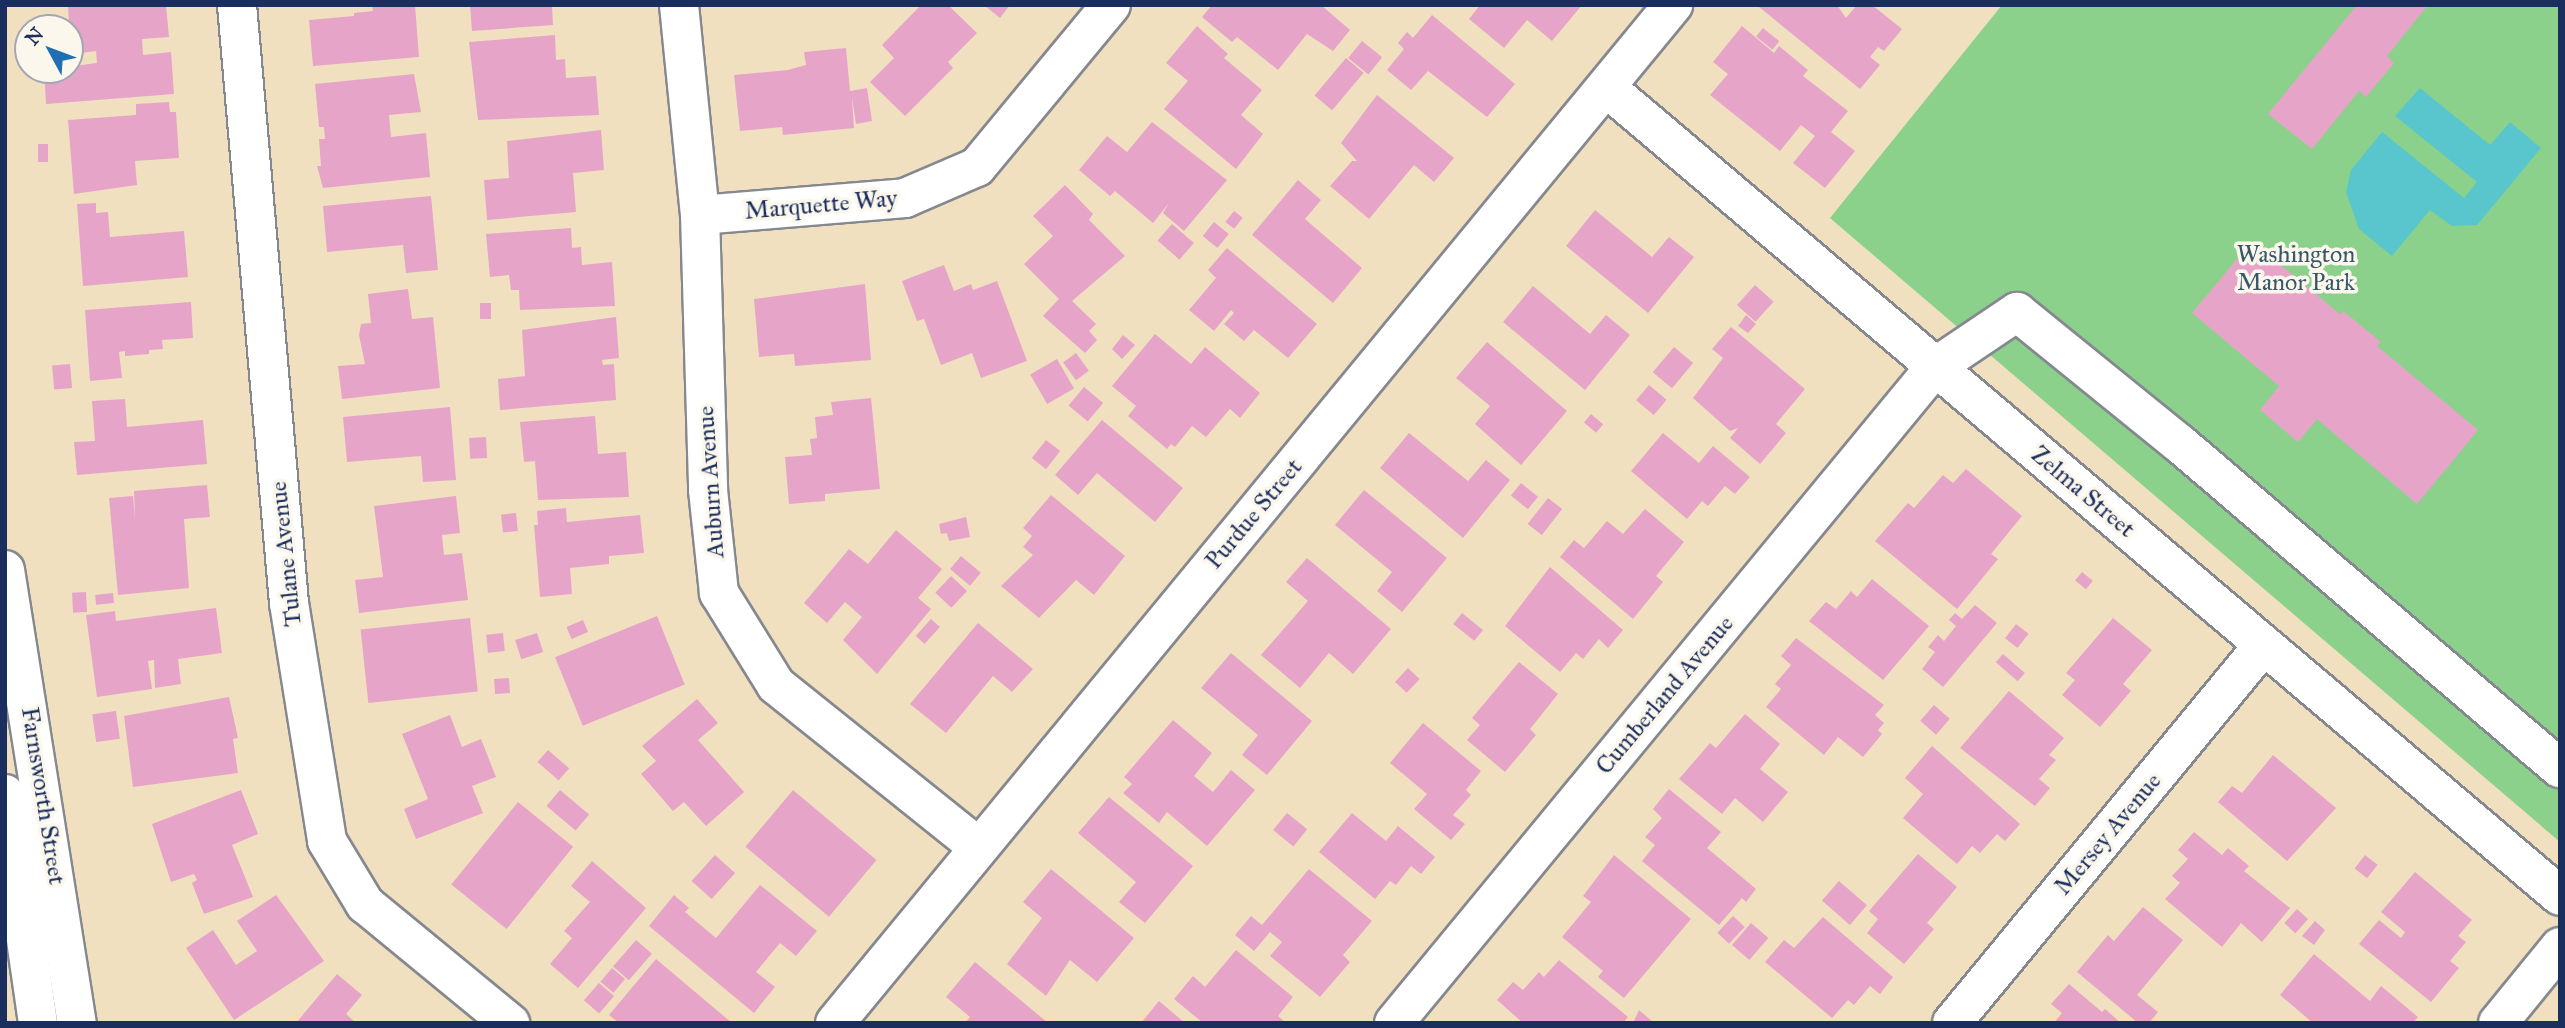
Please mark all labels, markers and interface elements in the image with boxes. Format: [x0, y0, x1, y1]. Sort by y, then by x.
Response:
north arrow [14, 14, 84, 84]
text: N [20, 23, 48, 50]
street label: Marquette Way [744, 184, 898, 226]
park label: Washington Manor Park [2237, 241, 2355, 297]
street label: Auburn Avenue [691, 405, 731, 559]
street label: Zelma Street [2025, 440, 2141, 544]
street label: Purdue Street [1200, 453, 1308, 575]
street label: Tulane Avenue [264, 480, 308, 628]
street label: Cumberland Avenue [1590, 610, 1740, 780]
street label: Farnsworth Street [15, 705, 71, 887]
street label: Mersey Avenue [2049, 767, 2167, 901]

